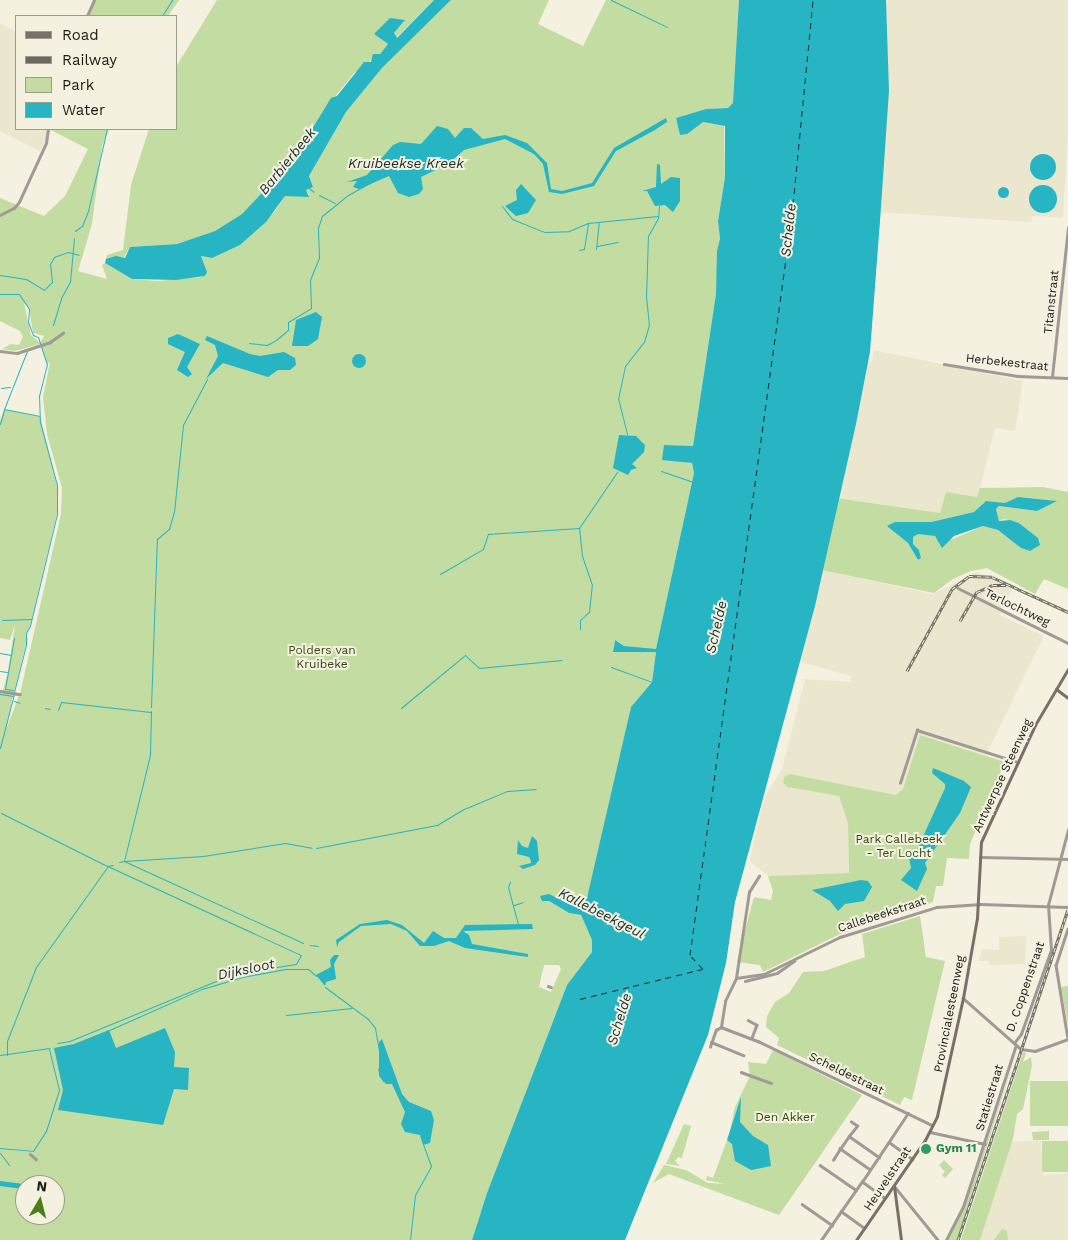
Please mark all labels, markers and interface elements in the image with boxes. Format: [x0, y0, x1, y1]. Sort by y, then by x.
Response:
legend [15, 15, 178, 130]
text: Road [62, 26, 99, 44]
text: Railway [62, 51, 117, 69]
text: Park [62, 76, 94, 94]
text: Water [62, 101, 105, 119]
water label: Barbierbeek [255, 124, 319, 198]
water label: Kruibeekse Kreek [348, 155, 464, 171]
water label: Schelde [777, 202, 799, 258]
street label: Titanstraat [1041, 269, 1063, 335]
street label: Herbekestraat [965, 352, 1049, 374]
street label: Terlochtweg [982, 586, 1052, 630]
water label: Schelde [702, 599, 730, 655]
park label: Polders van Kruibeke [288, 644, 356, 672]
street label: Antwerpse Steenweg [970, 717, 1036, 835]
park label: Park Callebeek - Ter Locht [855, 833, 943, 861]
water label: Kallebeekgeul [556, 884, 648, 942]
street label: Callebeekstraat [836, 894, 928, 936]
street label: D. Coppenstraat [1004, 940, 1048, 1034]
street label: Provincialesteenweg [932, 954, 968, 1074]
water label: Dijksloot [216, 955, 276, 983]
water label: Schelde [603, 991, 635, 1047]
street label: Scheldestraat [806, 1050, 886, 1098]
street label: Statiestraat [973, 1063, 1007, 1133]
park label: Den Akker [755, 1111, 815, 1125]
place label: Gym 11 [936, 1142, 976, 1156]
marker: Gym 11 [920, 1143, 932, 1155]
street label: Heuvelstraat [861, 1144, 915, 1214]
north arrow [15, 1175, 65, 1225]
text: N [36, 1177, 48, 1195]

